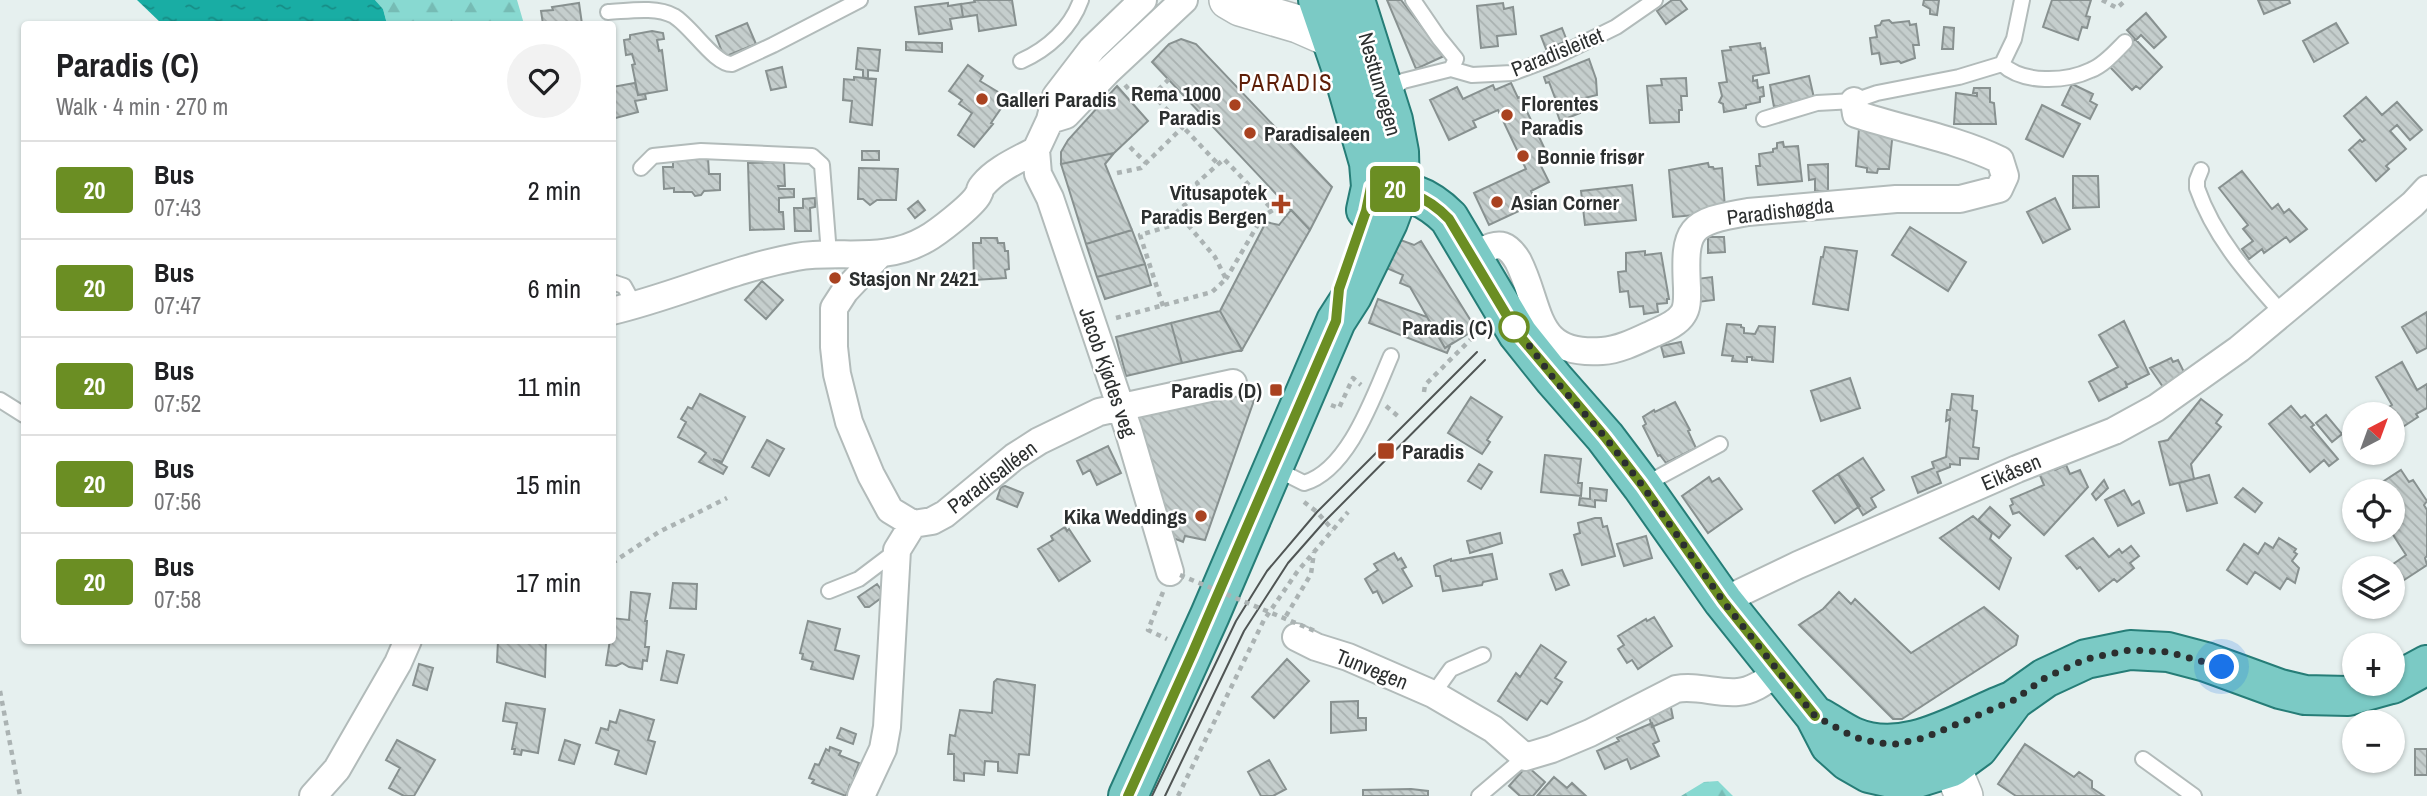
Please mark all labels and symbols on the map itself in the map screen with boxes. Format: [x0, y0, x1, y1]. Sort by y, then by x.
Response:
street label: Paradisleitet [1507, 20, 1607, 84]
street label: Nesttunvegen [1351, 29, 1409, 139]
district label: PARADIS [1238, 67, 1334, 98]
place label: Rema 1000 Paradis [1131, 79, 1221, 132]
place label: Galleri Paradis [996, 85, 1117, 114]
place label: Florentes Paradis [1521, 89, 1599, 142]
marker: Galleri Paradis [974, 91, 990, 107]
marker: Rema 1000 Paradis [1227, 97, 1243, 113]
marker: Florentes Paradis [1499, 107, 1515, 123]
place label: Paradisaleen [1264, 119, 1370, 148]
marker: Paradisaleen [1242, 125, 1258, 141]
place label: Bonnie frisør [1537, 142, 1644, 171]
marker: Bonnie frisør [1515, 148, 1531, 164]
line badge: 20 [1364, 166, 1426, 212]
place label: Vitusapotek Paradis Bergen [1141, 178, 1267, 231]
place label: Asian Corner [1511, 188, 1619, 217]
street label: Paradishøgda [1725, 190, 1835, 232]
marker: Asian Corner [1489, 194, 1505, 210]
marker: Vitusapotek Paradis Bergen [1273, 196, 1289, 212]
place label: Stasjon Nr 2421 [849, 264, 979, 293]
marker: Stasjon Nr 2421 [827, 270, 843, 286]
street label: Jacob Kjødes veg [1072, 303, 1144, 441]
marker: Paradis (C) [1499, 312, 1529, 342]
place label: Paradis (C) [1402, 313, 1493, 342]
place label: Paradis (D) [1171, 376, 1262, 405]
marker: Paradis (D) [1268, 382, 1284, 398]
north arrow [2342, 402, 2404, 466]
street label: Paradisalléen [941, 434, 1043, 520]
place label: Paradis [1402, 437, 1464, 466]
marker: Paradis [1376, 441, 1396, 461]
street label: Eikåsen [1977, 446, 2045, 498]
place label: Kika Weddings [1064, 502, 1187, 531]
marker: Kika Weddings [1193, 508, 1209, 524]
street label: Tunvegen [1332, 641, 1412, 697]
your location [2204, 649, 2239, 684]

